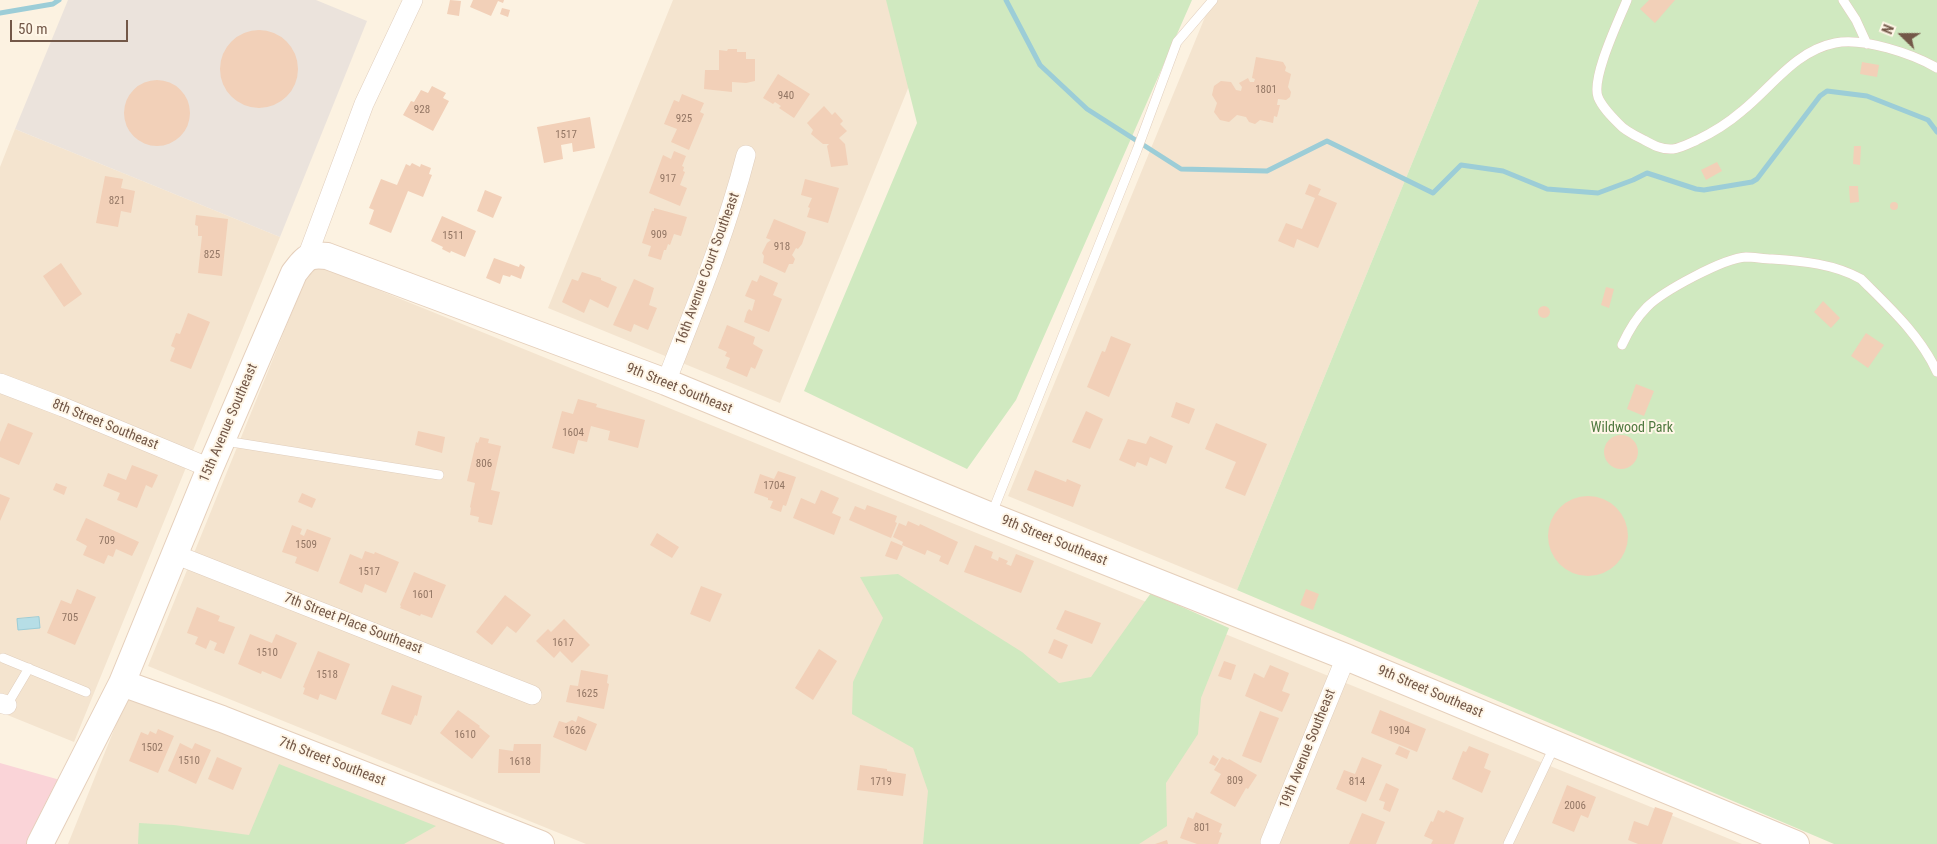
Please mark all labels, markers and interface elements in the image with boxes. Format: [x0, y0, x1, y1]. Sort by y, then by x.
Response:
scale bar [12, 10, 130, 42]
north arrow [1877, 10, 1927, 60]
text: 50 m [18, 20, 48, 38]
text: N [1879, 22, 1897, 36]
house number: 1801 [1255, 83, 1277, 97]
house number: 940 [778, 89, 794, 103]
house number: 928 [414, 103, 430, 117]
house number: 925 [676, 112, 692, 126]
house number: 1517 [555, 128, 577, 142]
house number: 917 [660, 172, 676, 186]
street label: 16th Avenue Court Southeast [673, 191, 743, 347]
house number: 821 [109, 194, 125, 208]
house number: 909 [651, 228, 667, 242]
house number: 1511 [442, 229, 464, 243]
house number: 918 [774, 240, 790, 254]
house number: 825 [204, 248, 220, 262]
street label: 9th Street Southeast [624, 360, 734, 418]
street label: 15th Avenue Southeast [196, 361, 262, 485]
street label: 8th Street Southeast [50, 396, 160, 454]
park label: Wildwood Park [1591, 420, 1673, 436]
house number: 1604 [562, 426, 584, 440]
house number: 806 [476, 457, 492, 471]
house number: 1704 [763, 479, 785, 493]
street label: 9th Street Southeast [999, 512, 1109, 570]
house number: 709 [99, 534, 115, 548]
house number: 1509 [295, 538, 317, 552]
house number: 1517 [358, 565, 380, 579]
house number: 1601 [412, 588, 434, 602]
street label: 7th Street Place Southeast [282, 590, 424, 658]
house number: 705 [62, 611, 78, 625]
house number: 1617 [552, 636, 574, 650]
house number: 1510 [256, 646, 278, 660]
street label: 9th Street Southeast [1375, 662, 1485, 722]
house number: 1518 [316, 668, 338, 682]
house number: 1625 [576, 687, 598, 701]
street label: 19th Avenue Southeast [1276, 687, 1340, 811]
house number: 1626 [564, 724, 586, 738]
house number: 1904 [1388, 724, 1410, 738]
house number: 1610 [454, 728, 476, 742]
street label: 7th Street Southeast [276, 734, 388, 790]
house number: 1502 [141, 741, 163, 755]
house number: 1510 [178, 754, 200, 768]
house number: 1618 [509, 755, 531, 769]
house number: 809 [1227, 774, 1243, 788]
house number: 1719 [870, 775, 892, 789]
house number: 814 [1349, 775, 1365, 789]
house number: 2006 [1564, 799, 1586, 813]
house number: 801 [1194, 821, 1210, 835]

